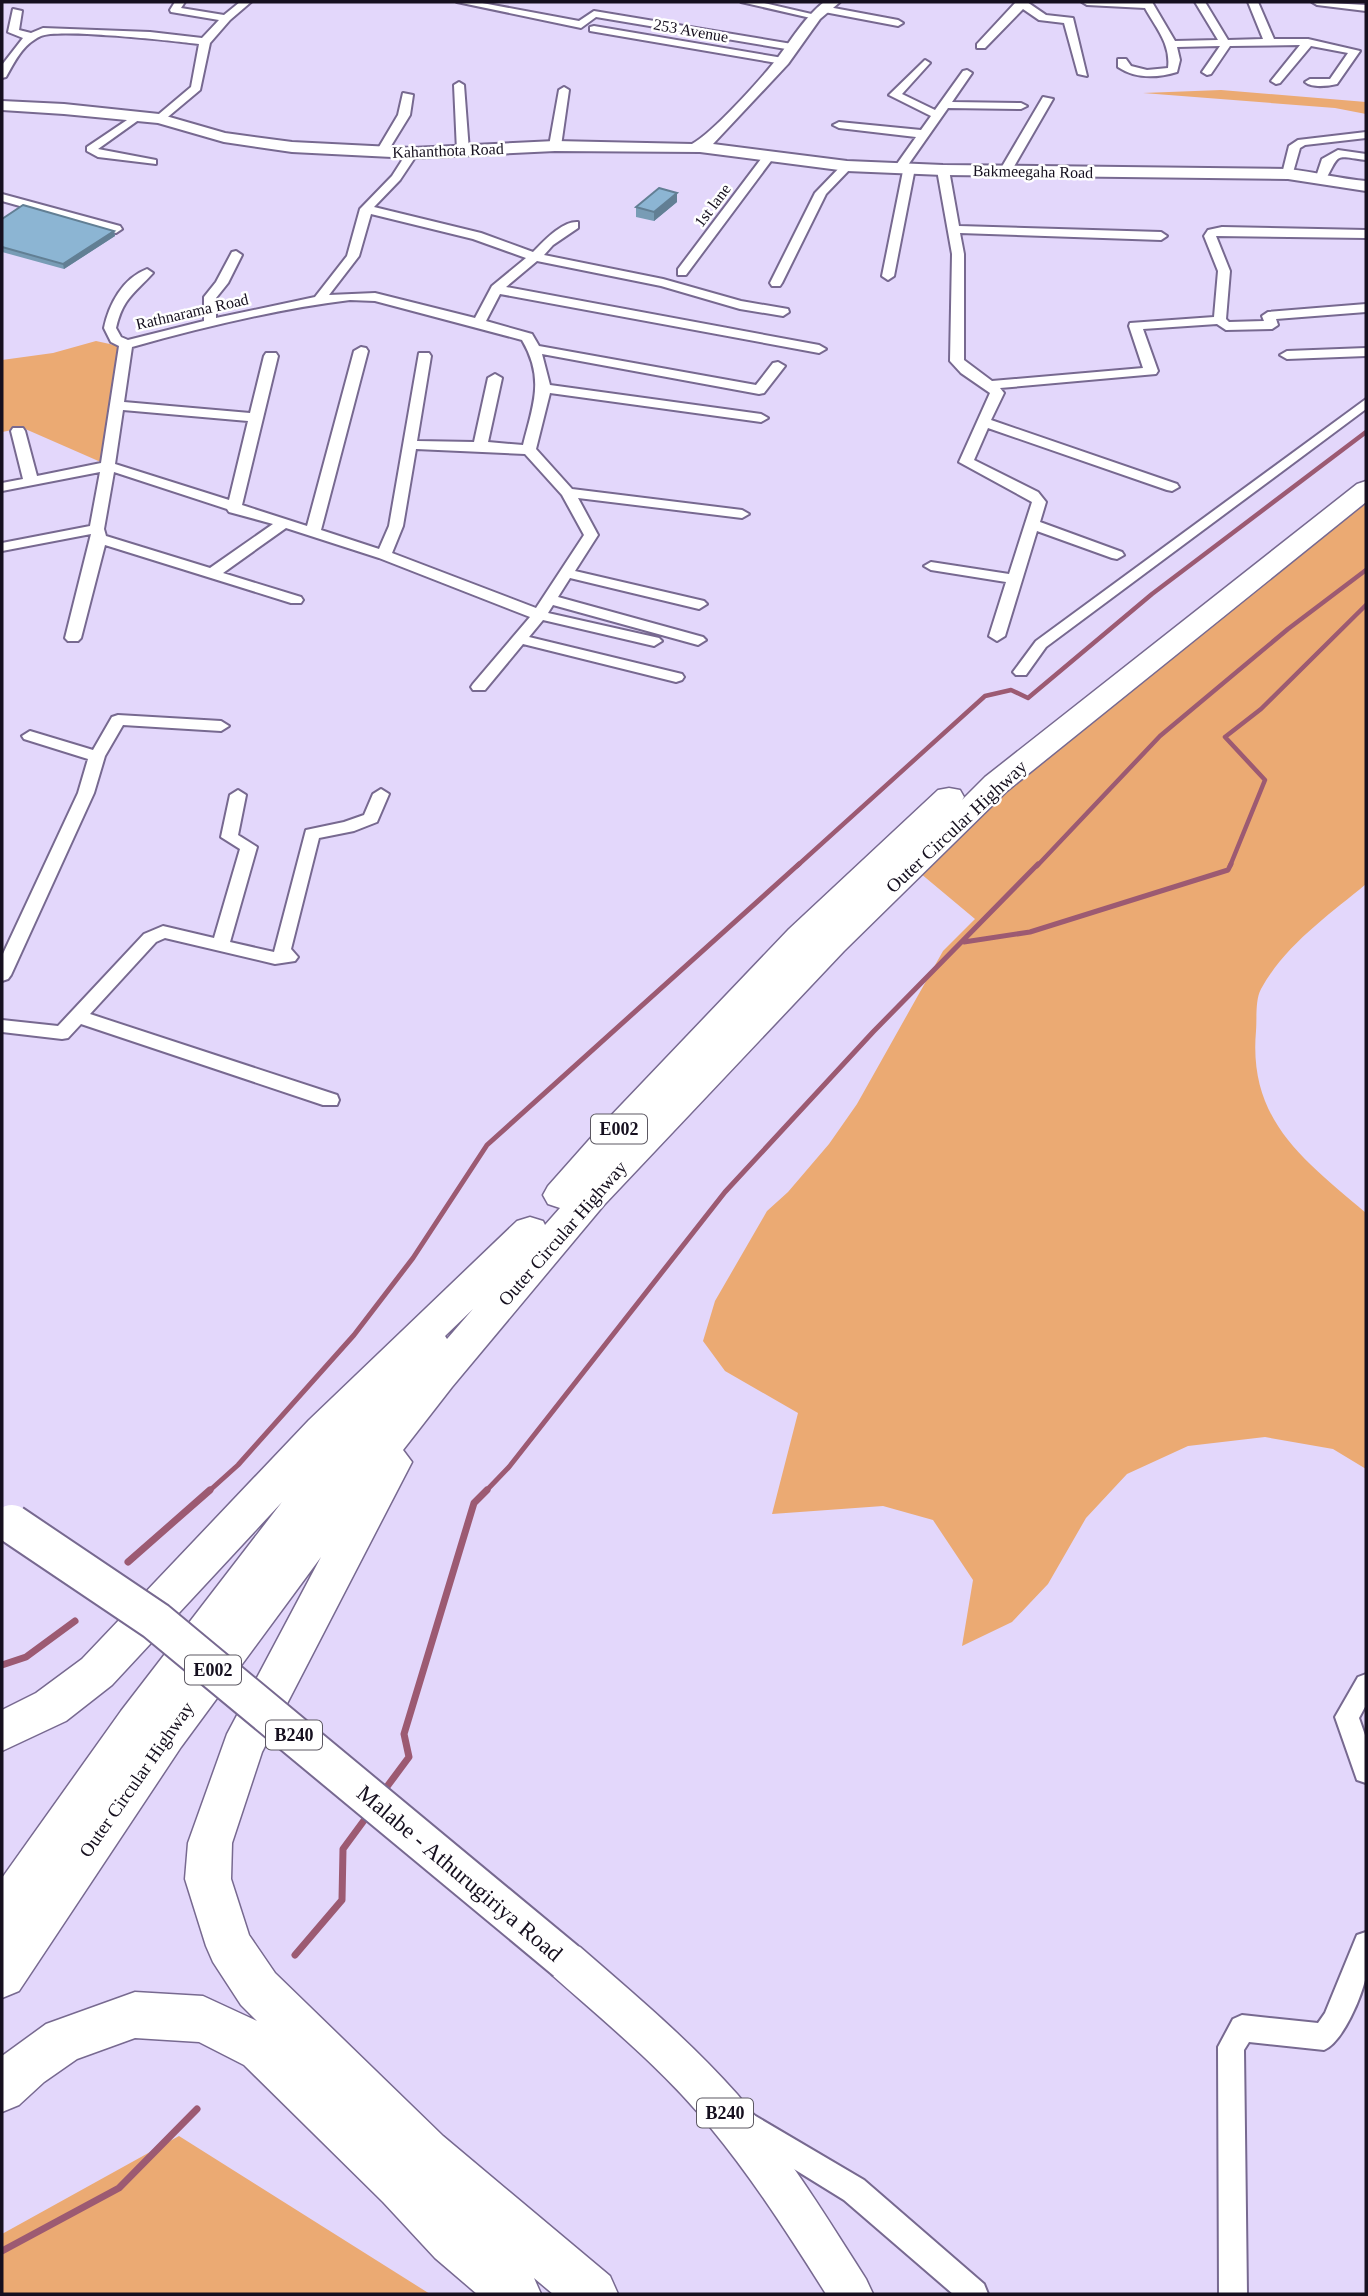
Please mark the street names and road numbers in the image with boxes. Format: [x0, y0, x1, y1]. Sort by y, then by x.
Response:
street label: 253 Avenue [652, 16, 730, 45]
street label: Kahanthota Road [392, 140, 504, 161]
street label: Bakmeegaha Road [973, 162, 1093, 182]
street label: 1st lane [691, 180, 734, 230]
street label: Rathnarama Road [134, 290, 250, 333]
street label: Outer Circular Highway [882, 755, 1031, 897]
road number: E002 [591, 1114, 647, 1144]
street label: Outer Circular Highway [494, 1156, 631, 1310]
road number: E002 [185, 1656, 241, 1685]
street label: Outer Circular Highway [75, 1697, 198, 1861]
road number: B240 [266, 1720, 322, 1750]
street label: Malabe - Athurugiriya Road [352, 1780, 568, 1967]
road number: B240 [697, 2098, 753, 2127]

